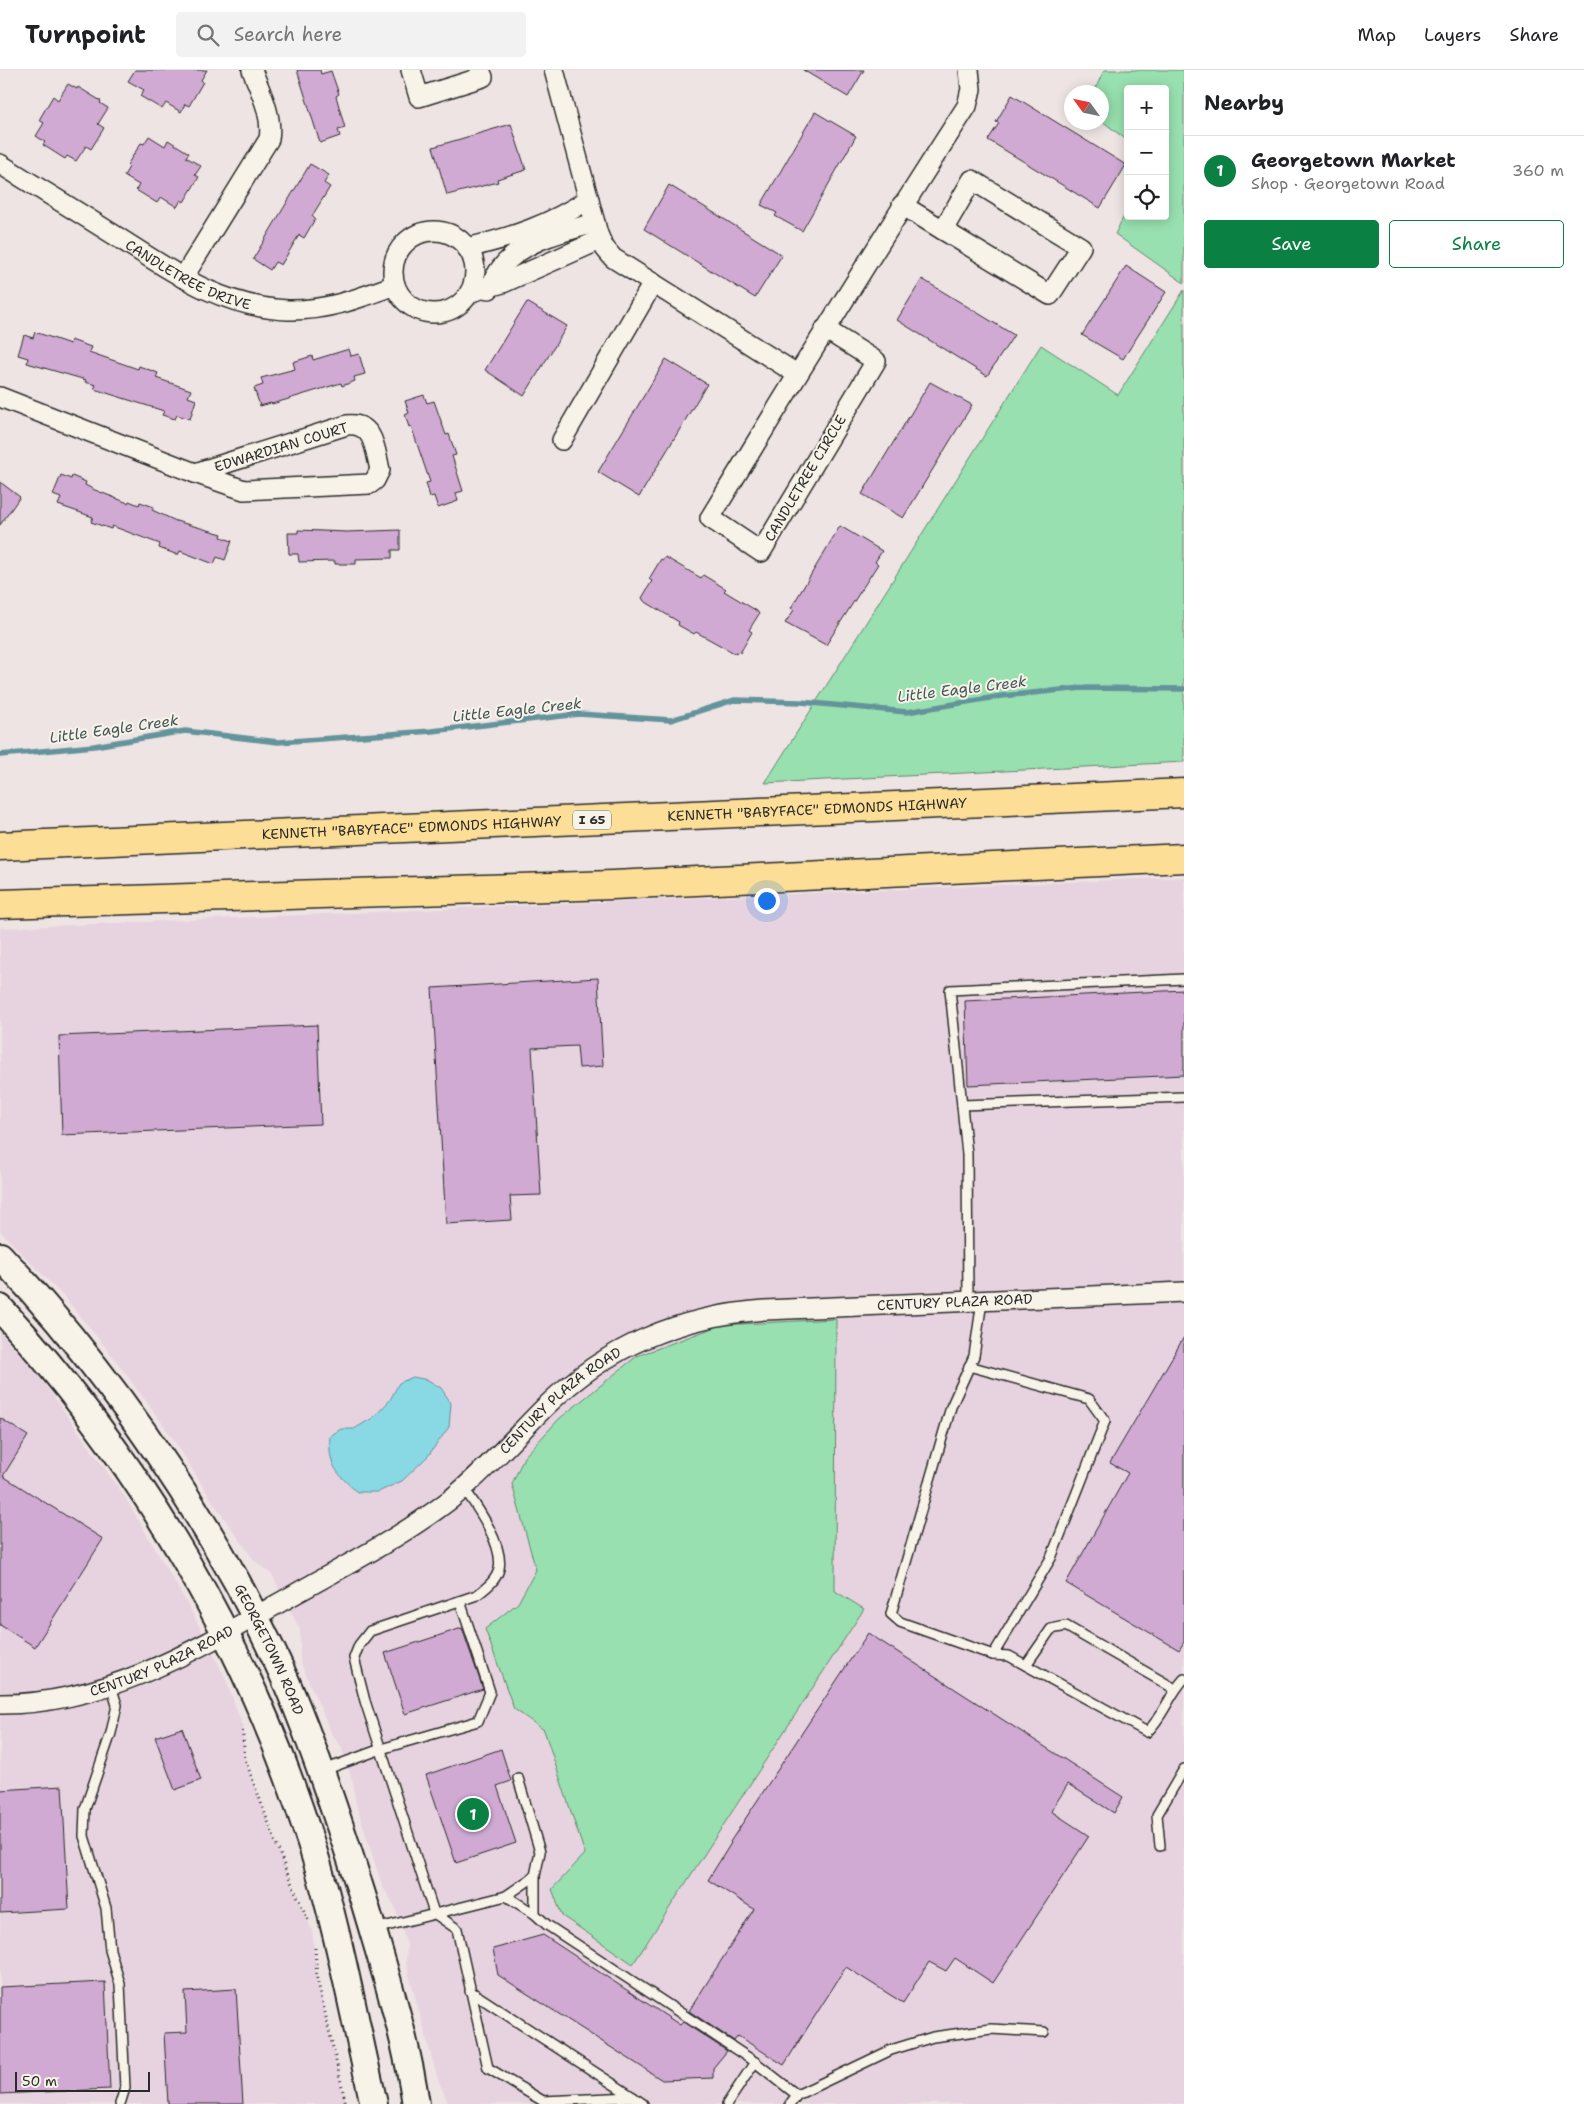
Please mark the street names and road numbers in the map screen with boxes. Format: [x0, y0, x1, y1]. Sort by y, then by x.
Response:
street label: CANDLETREE DRIVE [122, 236, 253, 314]
street label: CANDLETREE CIRCLE [760, 411, 850, 544]
street label: EDWARDIAN COURT [212, 418, 350, 476]
street label: KENNETH "BABYFACE" EDMONDS HIGHWAY [667, 794, 968, 825]
road number: I 65 [573, 810, 611, 830]
street label: KENNETH "BABYFACE" EDMONDS HIGHWAY [261, 812, 562, 843]
street label: CENTURY PLAZA ROAD [877, 1290, 1033, 1314]
street label: CENTURY PLAZA ROAD [495, 1343, 624, 1458]
street label: GEORGETOWN ROAD [231, 1581, 308, 1718]
street label: CENTURY PLAZA ROAD [88, 1621, 237, 1700]

